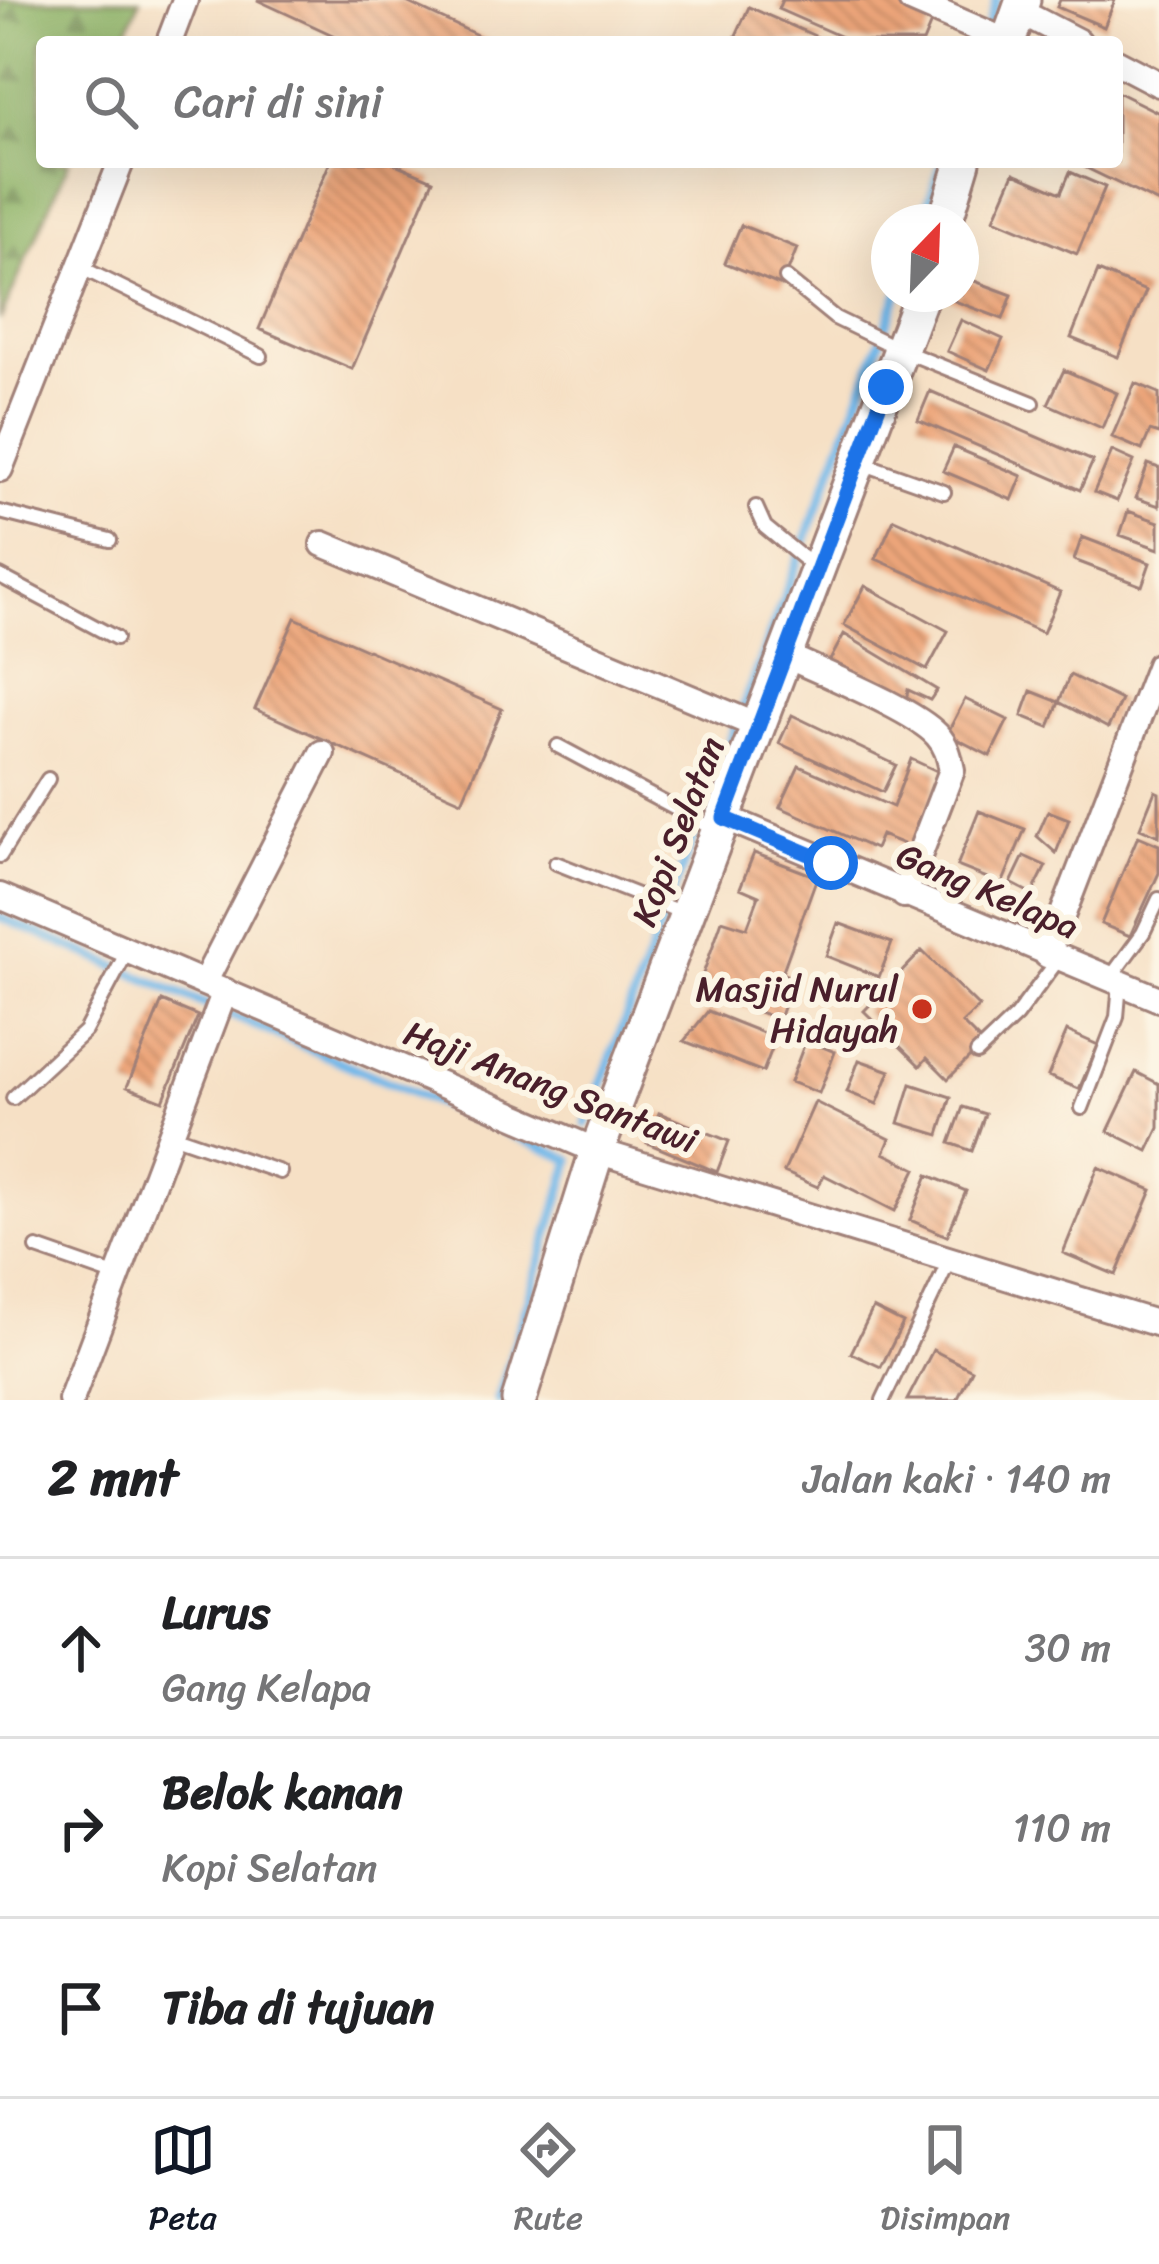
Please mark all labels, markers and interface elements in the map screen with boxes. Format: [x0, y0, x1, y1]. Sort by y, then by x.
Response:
search box [36, 36, 1123, 168]
text: Cari di sini [174, 62, 383, 142]
icon: search [78, 69, 144, 135]
north arrow [871, 204, 979, 312]
route end [859, 360, 913, 414]
street label: Kopi Selatan [612, 727, 743, 936]
street label: Gang Kelapa [886, 824, 1089, 958]
route start [804, 836, 858, 890]
place label: Masjid Nurul Hidayah [695, 957, 899, 1062]
marker: Masjid Nurul Hidayah [909, 996, 935, 1022]
street label: Haji Anang Santawi [394, 1001, 708, 1173]
text: 2 mnt [48, 1433, 178, 1523]
text: Jalan kaki · 140 m [803, 1444, 1111, 1513]
text: Lurus [162, 1573, 270, 1653]
text: 30 m [1025, 1613, 1111, 1682]
icon: ahead [48, 1615, 114, 1681]
text: Gang Kelapa [162, 1653, 371, 1722]
text: Belok kanan [162, 1753, 402, 1833]
text: 110 m [1013, 1793, 1111, 1862]
icon: right [48, 1795, 114, 1861]
text: Kopi Selatan [162, 1833, 377, 1902]
text: Tiba di tujuan [162, 1968, 434, 2048]
icon: arrive [48, 1975, 114, 2041]
tab: Peta [149, 2117, 217, 2247]
tab: Rute [514, 2117, 583, 2247]
tab: Disimpan [880, 2117, 1010, 2247]

